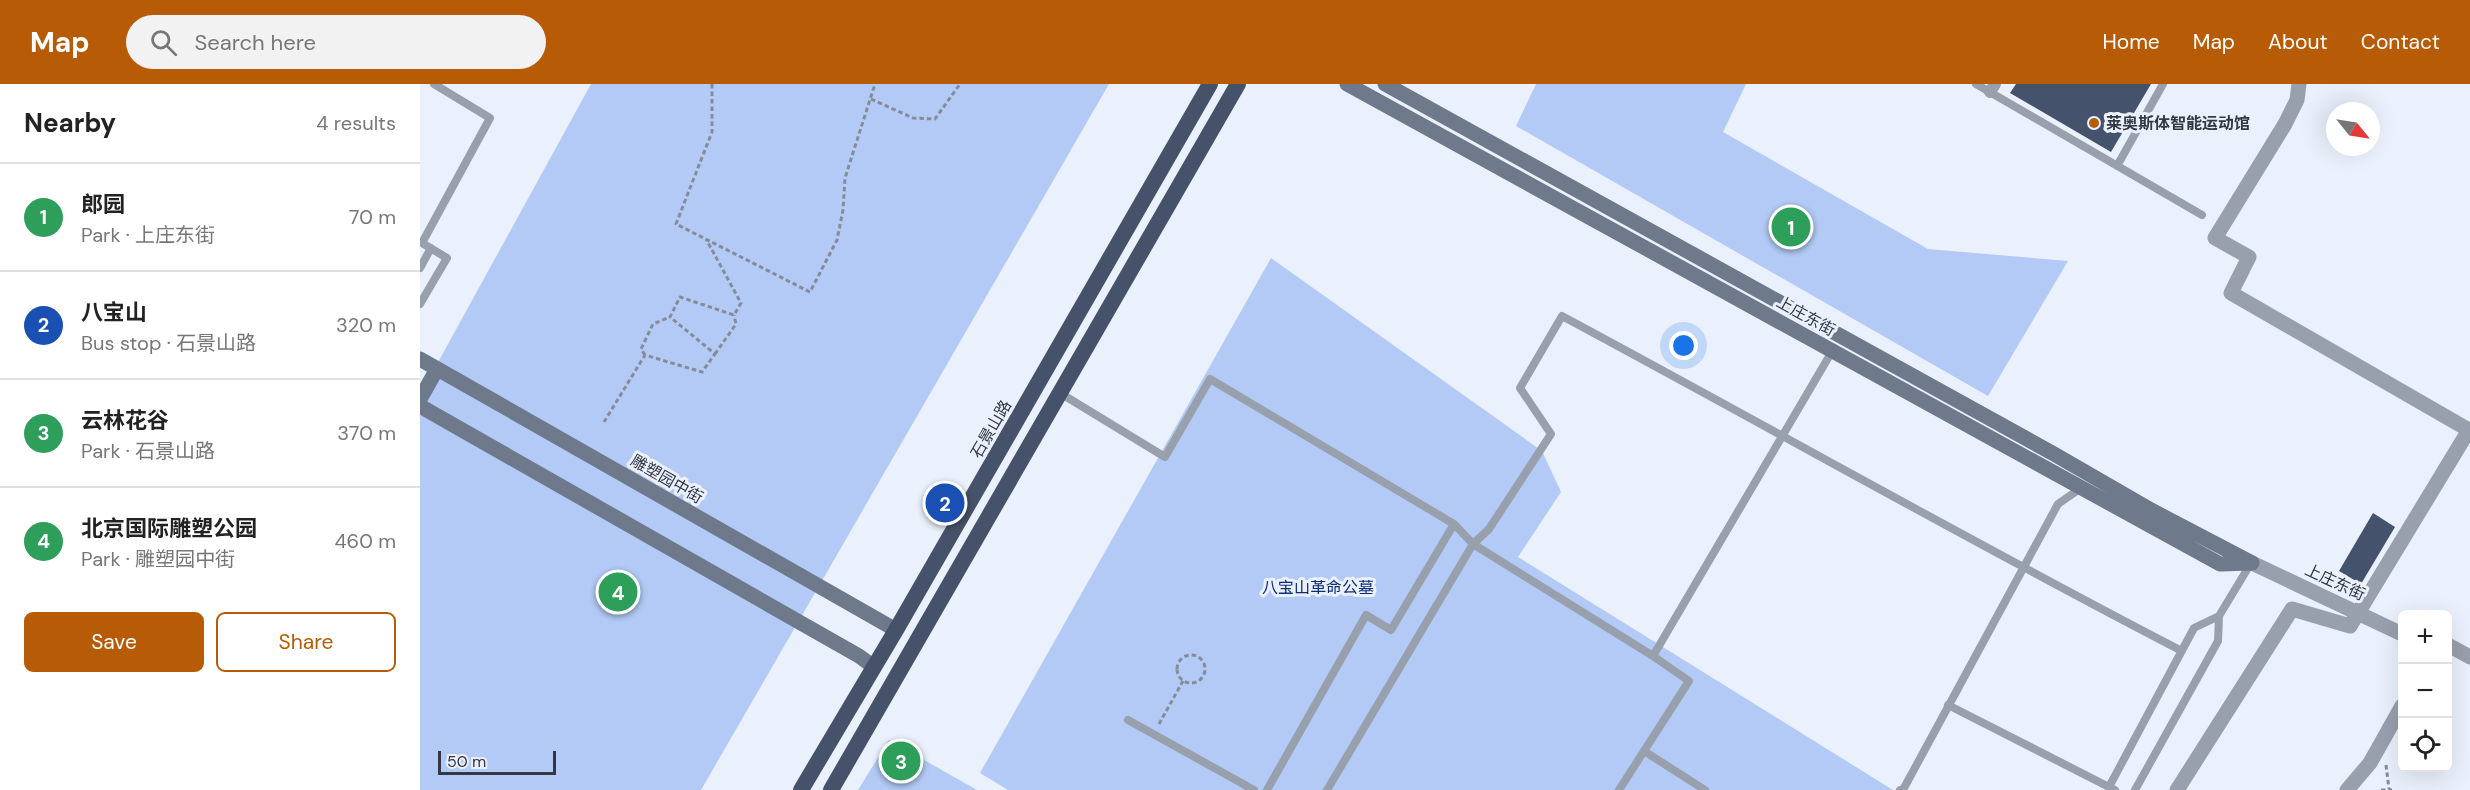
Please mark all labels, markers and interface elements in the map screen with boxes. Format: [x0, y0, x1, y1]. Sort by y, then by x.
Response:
search box [126, 15, 546, 69]
text: Map [30, 24, 90, 61]
icon: search [147, 26, 180, 59]
text: Search here [195, 28, 316, 57]
text: Home [2102, 28, 2160, 56]
text: Map [2193, 28, 2235, 56]
text: About [2268, 28, 2328, 56]
text: Contact [2361, 28, 2440, 56]
north arrow [2326, 102, 2380, 156]
text: Nearby [24, 106, 116, 140]
text: 4 results [316, 110, 396, 136]
place label: 莱奥斯体智能运动馆 [2106, 113, 2250, 134]
marker: 莱奥斯体智能运动馆 [2087, 116, 2101, 130]
text: 郎园 [81, 190, 125, 219]
text: 1 [40, 204, 47, 230]
text: 70 m [349, 204, 396, 230]
pin: 1 [1772, 204, 1810, 250]
text: Park · 上庄东街 [81, 222, 215, 248]
street label: 上庄东街 [1773, 291, 1839, 341]
text: 八宝山 [81, 298, 147, 327]
text: 2 [38, 312, 49, 338]
text: 320 m [336, 312, 396, 338]
text: Bus stop · 石景山路 [81, 330, 256, 356]
your location [1669, 331, 1698, 360]
street label: 石景山路 [966, 396, 1016, 462]
text: 云林花谷 [81, 406, 169, 435]
text: 3 [37, 420, 50, 446]
text: 370 m [337, 420, 396, 446]
text: Park · 石景山路 [81, 438, 215, 464]
street label: 雕塑园中街 [627, 450, 707, 508]
pin: 2 [926, 480, 964, 526]
text: 北京国际雕塑公园 [81, 514, 257, 543]
text: 4 [37, 528, 50, 554]
text: 460 m [334, 528, 396, 554]
text: Park · 雕塑园中街 [81, 546, 235, 572]
street label: 上庄东街 [2302, 559, 2368, 605]
pin: 4 [598, 570, 638, 614]
park label: 八宝山革命公墓 [1262, 577, 1374, 598]
map controls [2398, 610, 2452, 772]
button: + [2398, 610, 2452, 664]
button: Save [24, 612, 204, 672]
button: Share [216, 612, 396, 672]
button: − [2398, 664, 2452, 718]
button: locate [2398, 718, 2452, 772]
pin: 3 [882, 738, 920, 784]
scale bar [438, 748, 556, 776]
text: 50 m [447, 751, 486, 772]

